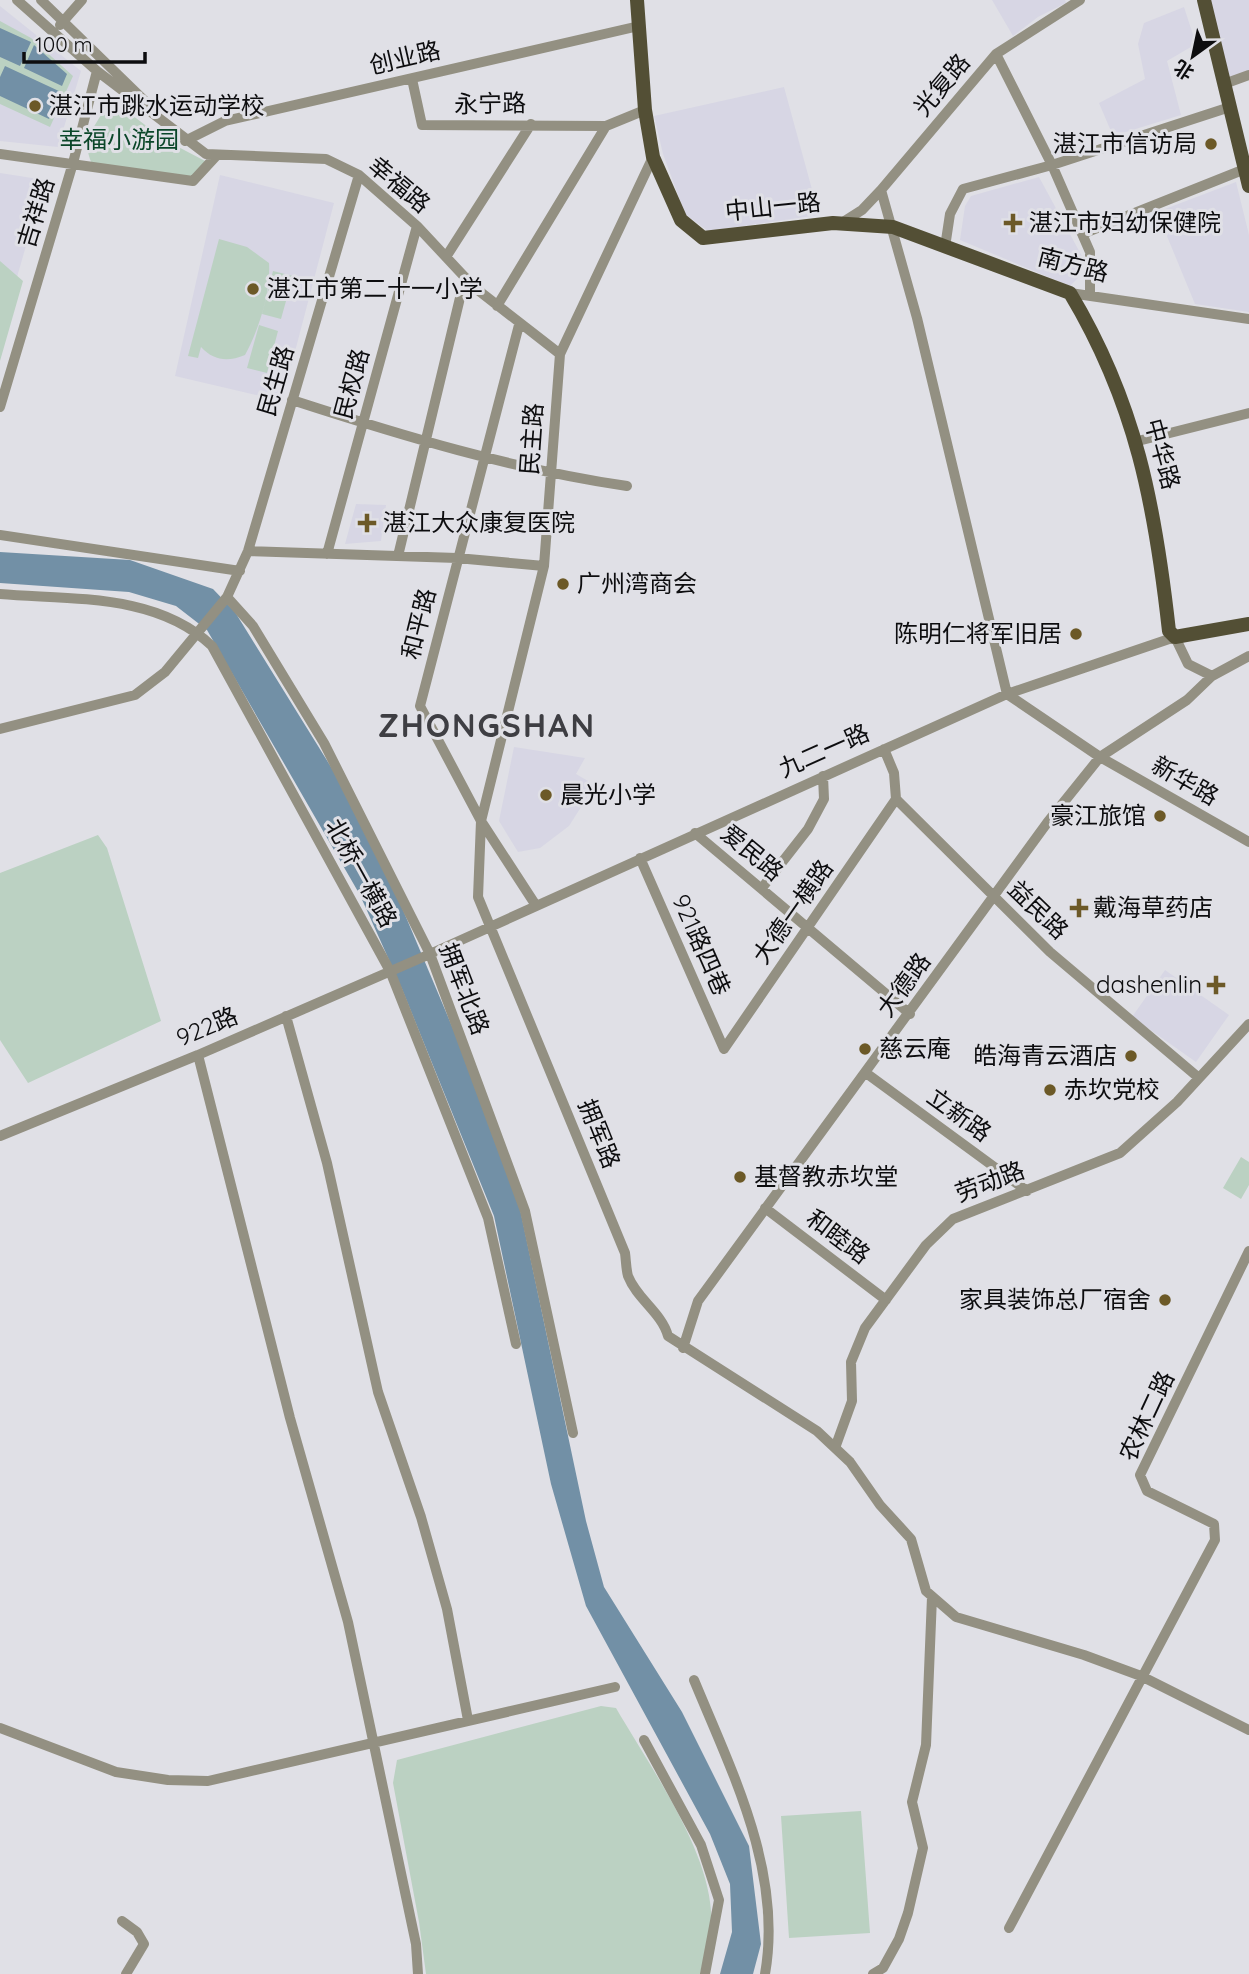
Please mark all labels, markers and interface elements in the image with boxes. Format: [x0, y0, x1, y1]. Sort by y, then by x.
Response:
scale bar [24, 21, 145, 65]
north arrow [1158, 21, 1228, 91]
text: 100 m [35, 31, 93, 57]
street label: 创业路 [366, 34, 443, 80]
street label: 光复路 [907, 47, 976, 122]
text: 北 [1169, 55, 1198, 85]
street label: 永宁路 [454, 87, 526, 119]
place label: 湛江市跳水运动学校 [49, 90, 265, 120]
marker: 湛江市跳水运动学校 [27, 98, 43, 114]
park label: 幸福小游园 [59, 124, 179, 154]
place label: 湛江市信访局 [1053, 128, 1197, 158]
marker: 湛江市信访局 [1203, 136, 1219, 152]
street label: 幸福路 [362, 150, 437, 219]
street label: 吉祥路 [10, 174, 60, 252]
street label: 中山一路 [724, 186, 822, 226]
place label: 湛江市妇幼保健院 [1029, 207, 1221, 237]
marker: 湛江市妇幼保健院 [1003, 213, 1023, 233]
street label: 南方路 [1035, 241, 1112, 287]
place label: 湛江市第二十一小学 [267, 273, 483, 303]
marker: 湛江市第二十一小学 [245, 281, 261, 297]
street label: 民生路 [251, 342, 299, 419]
street label: 民权路 [327, 345, 375, 422]
street label: 民主路 [514, 402, 548, 476]
street label: 中华路 [1139, 415, 1187, 492]
place label: 湛江大众康复医院 [383, 507, 575, 537]
marker: 湛江大众康复医院 [357, 513, 377, 533]
place label: 广州湾商会 [577, 568, 697, 598]
marker: 广州湾商会 [555, 576, 571, 592]
street label: 和平路 [395, 585, 441, 662]
place label: 陈明仁将军旧居 [894, 618, 1062, 648]
marker: 陈明仁将军旧居 [1068, 626, 1084, 642]
district label: ZHONGSHAN [378, 705, 596, 745]
street label: 九二一路 [774, 717, 874, 783]
street label: 新华路 [1147, 749, 1224, 811]
place label: 晨光小学 [560, 779, 656, 809]
marker: 晨光小学 [538, 787, 554, 803]
place label: 豪江旅馆 [1050, 800, 1146, 830]
marker: 豪江旅馆 [1152, 808, 1168, 824]
street label: 北桥一横路 [320, 813, 404, 932]
street label: 爱民路 [715, 818, 790, 887]
street label: 大德一横路 [745, 854, 839, 969]
street label: 益民路 [1002, 873, 1075, 945]
street label: 921路四巷 [666, 889, 737, 1000]
place label: 戴海草药店 [1093, 892, 1213, 922]
marker: 戴海草药店 [1071, 900, 1087, 916]
street label: 拥军北路 [434, 938, 496, 1039]
street label: 大德路 [870, 946, 936, 1022]
place label: dashenlin [1096, 969, 1202, 999]
marker: dashenlin [1208, 977, 1224, 993]
street label: 922路 [171, 1000, 242, 1052]
place label: 慈云庵 [879, 1033, 951, 1063]
place label: 皓海青云酒店 [973, 1040, 1117, 1070]
marker: 慈云庵 [857, 1041, 873, 1057]
marker: 皓海青云酒店 [1123, 1048, 1139, 1064]
place label: 赤坎党校 [1064, 1074, 1160, 1104]
street label: 立新路 [922, 1081, 998, 1147]
marker: 赤坎党校 [1042, 1082, 1058, 1098]
street label: 拥军路 [573, 1095, 627, 1173]
street label: 劳动路 [951, 1154, 1029, 1208]
place label: 基督教赤坎堂 [754, 1161, 898, 1191]
marker: 基督教赤坎堂 [732, 1169, 748, 1185]
street label: 和睦路 [801, 1203, 876, 1270]
place label: 家具装饰总厂宿舍 [959, 1284, 1151, 1314]
marker: 家具装饰总厂宿舍 [1157, 1292, 1173, 1308]
street label: 农林二路 [1112, 1366, 1180, 1465]

